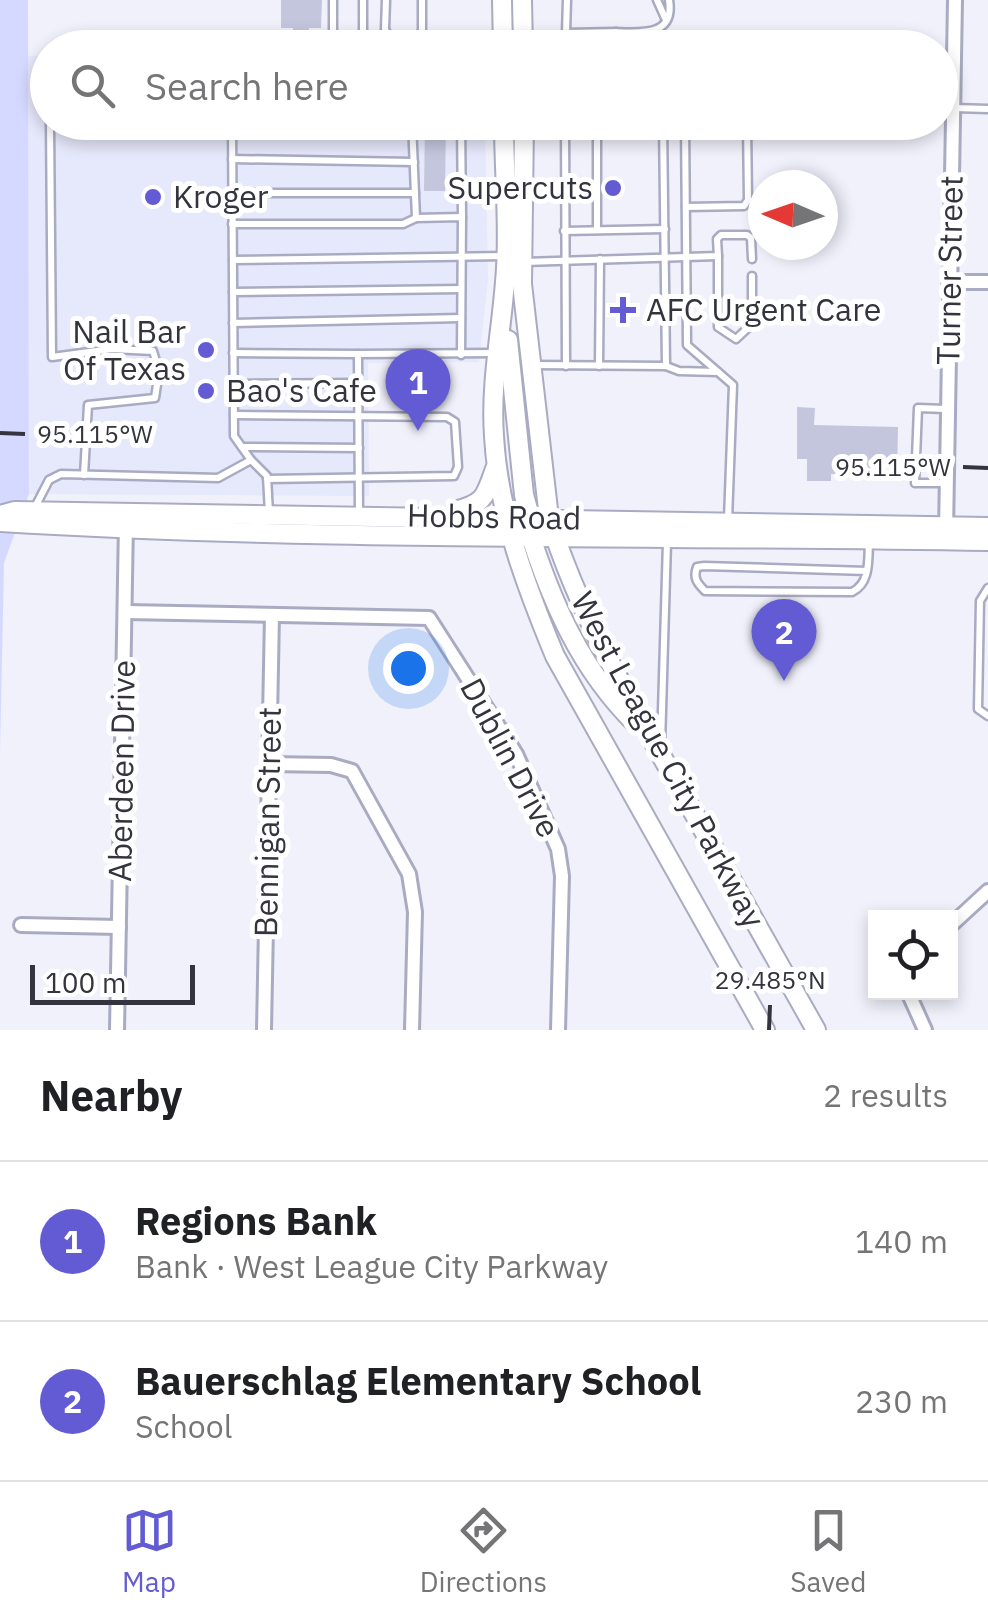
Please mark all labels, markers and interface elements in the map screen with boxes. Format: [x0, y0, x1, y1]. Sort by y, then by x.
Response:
search box [30, 30, 958, 140]
icon: search [65, 58, 120, 113]
text: Search here [145, 61, 349, 110]
place label: Supercuts [447, 166, 593, 208]
north arrow [748, 170, 838, 260]
place label: Kroger [173, 175, 269, 217]
street label: Turner Street [926, 175, 972, 365]
marker: Supercuts [602, 177, 624, 199]
marker: Kroger [142, 186, 164, 208]
place label: AFC Urgent Care [646, 288, 881, 330]
marker: AFC Urgent Care [610, 297, 636, 323]
place label: Nail Bar Of Texas [63, 310, 186, 389]
marker: Nail Bar Of Texas [195, 339, 217, 361]
pin: 1 [386, 348, 450, 431]
place label: Bao's Cafe [226, 369, 377, 411]
marker: Bao's Cafe [195, 380, 217, 402]
text: 95.115°W [37, 417, 153, 450]
text: 95.115°W [835, 450, 951, 483]
street label: Hobbs Road [406, 493, 582, 539]
street label: West League City Parkway [562, 584, 775, 935]
pin: 2 [752, 598, 816, 681]
your location [383, 643, 434, 694]
street label: Aberdeen Drive [98, 660, 144, 882]
street label: Dublin Drive [451, 670, 570, 845]
street label: Bennigan Street [244, 707, 290, 937]
map controls [868, 910, 958, 1000]
button: locate [868, 910, 958, 1000]
scale bar [30, 960, 195, 1004]
text: 29.485°N [714, 963, 826, 996]
text: 100 m [45, 964, 126, 1001]
text: Nearby [40, 1068, 182, 1123]
text: 2 results [823, 1074, 948, 1116]
text: Regions Bank [135, 1196, 377, 1245]
text: 1 [63, 1220, 82, 1262]
text: 140 m [855, 1220, 948, 1262]
text: Bank · West League City Parkway [135, 1245, 608, 1287]
text: Bauerschlag Elementary School [135, 1356, 701, 1405]
text: 2 [63, 1380, 82, 1422]
text: 230 m [855, 1380, 948, 1422]
text: School [135, 1405, 232, 1447]
tab: Map [122, 1503, 177, 1600]
tab: Directions [420, 1503, 547, 1600]
tab: Saved [790, 1503, 866, 1600]

